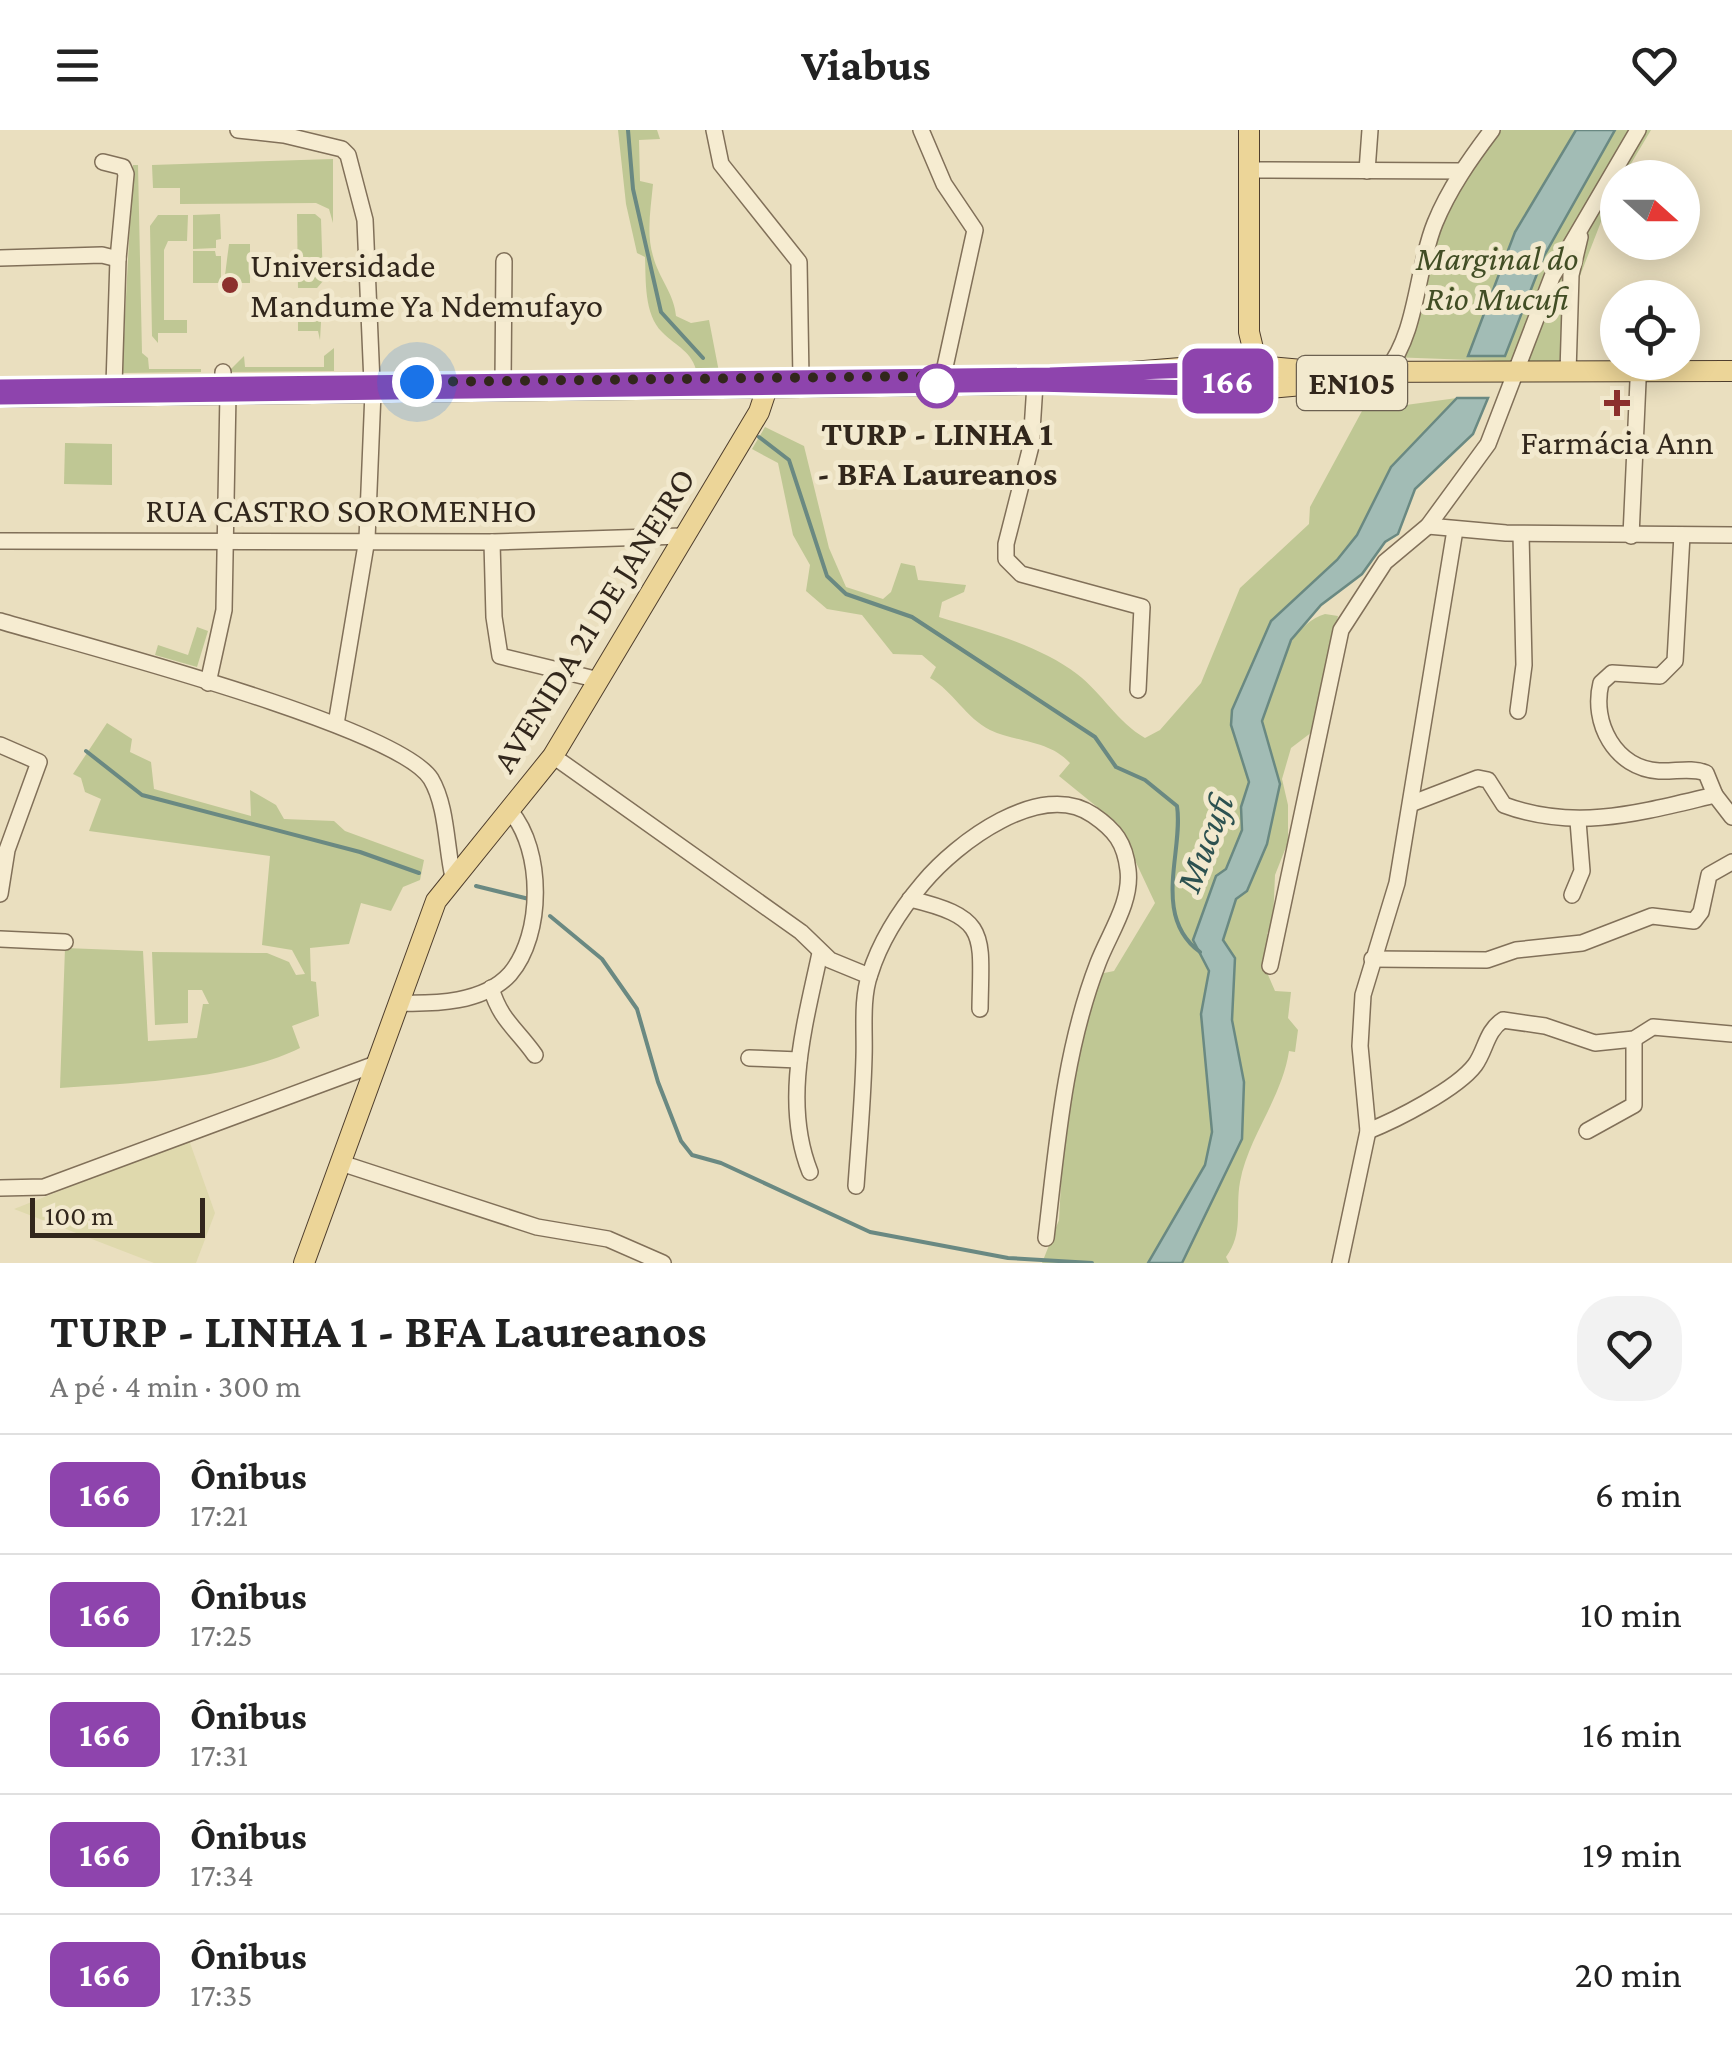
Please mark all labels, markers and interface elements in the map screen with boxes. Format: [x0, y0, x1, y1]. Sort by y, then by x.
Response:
icon: menu [50, 38, 105, 93]
icon: heart [1627, 38, 1682, 93]
text: Viabus [801, 40, 931, 90]
north arrow [1600, 160, 1700, 260]
map controls [1600, 160, 1700, 380]
park label: Marginal do Rio Mucufi [1414, 239, 1579, 318]
place label: Universidade Mandume Ya Ndemufayo [250, 246, 603, 325]
marker: Universidade Mandume Ya Ndemufayo [219, 274, 241, 296]
button: locate [1600, 280, 1700, 380]
line badge: 166 [1170, 348, 1286, 414]
road number: EN105 [1297, 356, 1407, 410]
your location [392, 357, 442, 407]
text: 166 [1202, 362, 1254, 401]
marker: TURP - LINHA 1 - BFA Laureanos [916, 365, 958, 407]
marker: Farmácia Ann [1604, 390, 1630, 416]
place label: TURP - LINHA 1 - BFA Laureanos [817, 414, 1057, 493]
place label: Farmácia Ann [1520, 423, 1714, 462]
street label: AVENIDA 21 DE JANEIRO [484, 461, 703, 779]
street label: RUA CASTRO SOROMENHO [145, 491, 537, 530]
water label: Mucufi [1166, 788, 1242, 899]
scale bar [30, 1193, 205, 1238]
text: 100 m [45, 1200, 114, 1231]
button: heart [1577, 1296, 1682, 1401]
text: TURP - LINHA 1 - BFA Laureanos [50, 1304, 707, 1357]
text: A pé · 4 min · 300 m [50, 1368, 301, 1404]
text: Ônibus [190, 1455, 307, 1497]
text: 6 min [1595, 1473, 1682, 1515]
text: 166 [79, 1475, 131, 1514]
text: 17:21 [190, 1497, 248, 1533]
text: Ônibus [190, 1575, 307, 1617]
text: 10 min [1580, 1593, 1682, 1635]
text: 166 [79, 1595, 131, 1634]
text: 17:25 [190, 1617, 253, 1653]
text: Ônibus [190, 1695, 307, 1737]
text: 16 min [1582, 1713, 1682, 1755]
text: 166 [79, 1715, 131, 1754]
text: 17:31 [190, 1737, 248, 1773]
text: Ônibus [190, 1815, 307, 1857]
text: 19 min [1582, 1833, 1682, 1875]
text: 166 [79, 1835, 131, 1874]
text: 17:34 [190, 1857, 254, 1893]
text: Ônibus [190, 1935, 307, 1977]
text: 20 min [1574, 1953, 1682, 1995]
text: 166 [79, 1955, 131, 1994]
text: 17:35 [190, 1977, 253, 2013]

